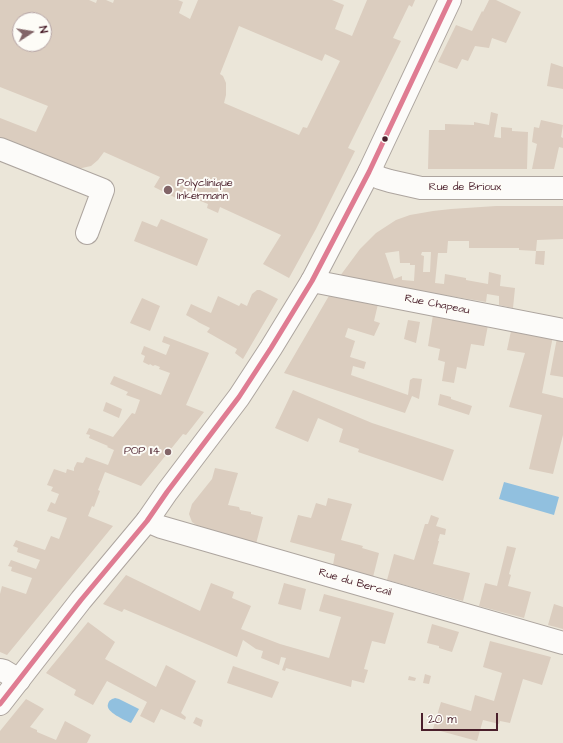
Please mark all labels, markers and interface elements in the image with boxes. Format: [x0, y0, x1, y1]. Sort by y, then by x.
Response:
north arrow [12, 12, 52, 52]
text: N [35, 25, 51, 35]
unlabelled marker [380, 134, 390, 144]
place label: Polyclinique Inkermann [177, 177, 233, 203]
street label: Rue de Brioux [429, 181, 501, 195]
marker: Polyclinique Inkermann [162, 184, 174, 196]
street label: Rue Chapeau [403, 292, 471, 318]
place label: POP 114 [124, 445, 160, 459]
marker: POP 114 [163, 447, 173, 457]
street label: Rue du Bercail [317, 566, 393, 600]
scale bar [423, 705, 500, 731]
text: 20 m [428, 711, 457, 728]

